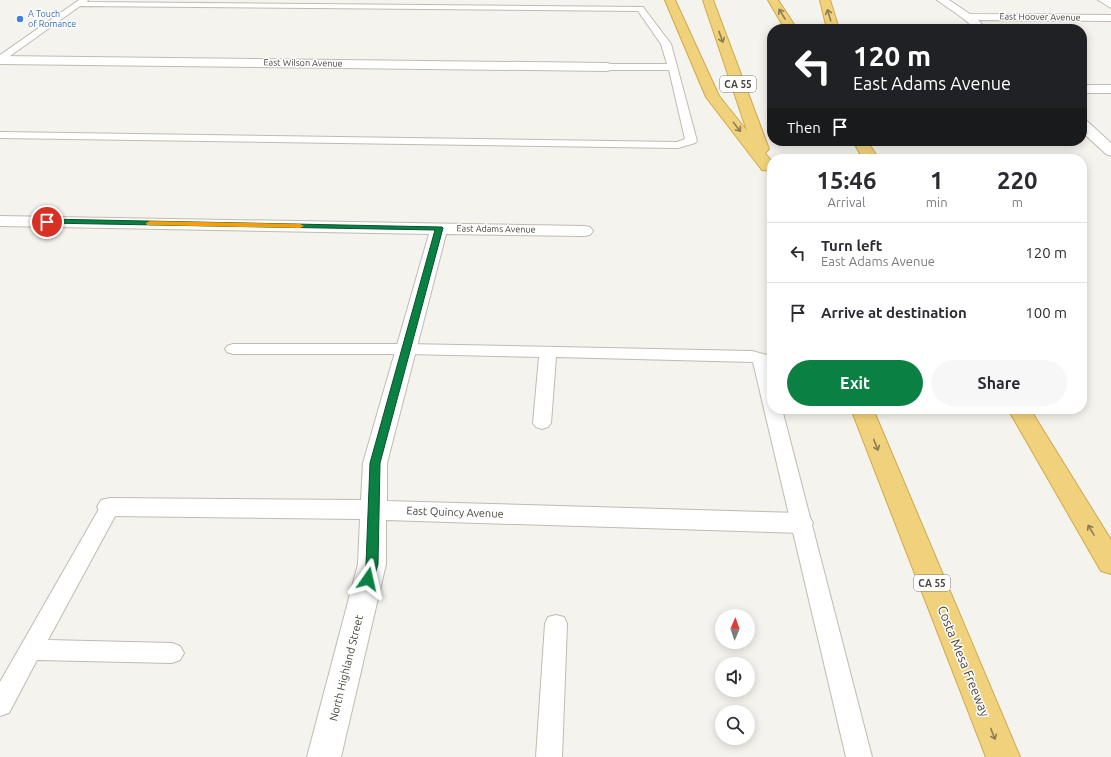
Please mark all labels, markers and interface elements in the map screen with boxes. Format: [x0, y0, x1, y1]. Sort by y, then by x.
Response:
one-way arrow [825, 8, 832, 21]
place label: A Touch of Romance [28, 9, 76, 29]
one-way arrow [778, 9, 787, 20]
street label: East Hoover Avenue [999, 11, 1081, 23]
marker: A Touch of Romance [15, 14, 25, 24]
one-way arrow [718, 30, 726, 42]
icon: left [787, 40, 839, 92]
text: 120 m [853, 40, 931, 71]
street label: East Wilson Avenue [263, 57, 343, 69]
text: East Adams Avenue [853, 73, 1011, 93]
road number: CA 55 [720, 76, 756, 92]
icon: arrive [829, 116, 851, 138]
text: Then [787, 119, 821, 136]
one-way arrow [732, 122, 741, 133]
text: 15:46 [816, 167, 876, 194]
text: 1 [930, 167, 943, 194]
text: 220 [997, 167, 1038, 194]
text: Arrival [827, 195, 865, 209]
text: min [926, 195, 948, 209]
text: m [1012, 195, 1023, 209]
pin [30, 205, 64, 239]
icon: arrive [36, 211, 58, 233]
street label: East Adams Avenue [456, 223, 536, 235]
text: Turn left [821, 237, 882, 254]
icon: left [787, 242, 809, 264]
text: 120 m [1025, 244, 1067, 261]
text: East Adams Avenue [821, 254, 935, 268]
icon: arrive [787, 302, 809, 324]
text: Arrive at destination [821, 304, 967, 321]
text: 100 m [1025, 304, 1067, 321]
button: Exit [787, 360, 923, 406]
button: Share [931, 360, 1067, 406]
one-way arrow [873, 439, 881, 451]
street label: East Quincy Avenue [406, 504, 504, 520]
one-way arrow [1087, 525, 1095, 536]
position arrow [347, 558, 389, 600]
road number: CA 55 [914, 575, 950, 591]
street label: Costa Mesa Freeway [935, 603, 993, 719]
north arrow [715, 609, 755, 649]
map controls [715, 609, 755, 745]
street label: North Highland Street [327, 613, 365, 722]
button: sound [715, 657, 755, 697]
button: search [715, 705, 755, 745]
one-way arrow [990, 728, 998, 740]

